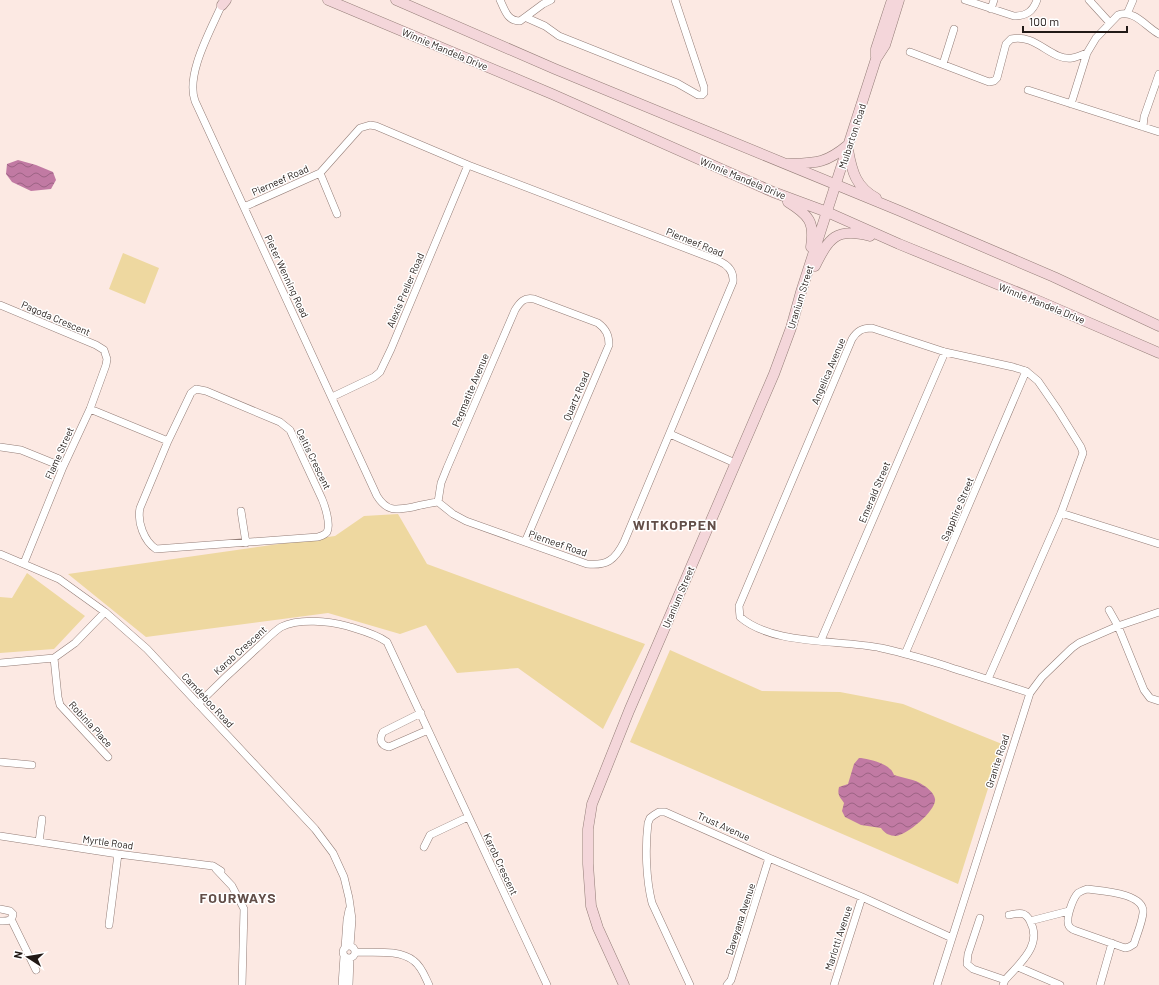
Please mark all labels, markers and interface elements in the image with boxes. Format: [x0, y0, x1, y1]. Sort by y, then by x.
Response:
scale bar [1023, 8, 1127, 34]
text: 100 m [1029, 14, 1059, 28]
street label: Winnie Mandela Drive [400, 25, 490, 73]
street label: Mulbarton Road [836, 102, 868, 170]
street label: Winnie Mandela Drive [698, 154, 788, 202]
street label: Pierneef Road [250, 162, 310, 198]
street label: Pierneef Road [664, 225, 726, 259]
street label: Pieter Wenning Road [263, 233, 311, 319]
street label: Alexis Preller Road [384, 251, 426, 329]
street label: Uranium Street [785, 263, 816, 330]
street label: Winnie Mandela Drive [997, 280, 1087, 326]
street label: Pagoda Crescent [20, 298, 93, 338]
street label: Angelica Avenue [809, 336, 847, 406]
street label: Pegmatite Avenue [449, 351, 491, 429]
street label: Quartz Road [560, 370, 592, 422]
street label: Flame Street [42, 425, 76, 481]
street label: Celtis Crescent [294, 427, 334, 492]
street label: Emerald Street [856, 459, 892, 524]
street label: Sapphire Street [938, 475, 976, 543]
district label: WITKOPPEN [633, 516, 717, 533]
street label: Pierneef Road [527, 527, 589, 559]
street label: Uranium Street [660, 564, 697, 630]
street label: Karob Crescent [211, 623, 269, 677]
street label: Camdeboo Road [180, 670, 236, 730]
street label: Robinia Place [67, 699, 115, 749]
street label: Granite Road [983, 733, 1011, 789]
street label: Trust Avenue [696, 809, 752, 843]
street label: Karob Crescent [481, 831, 521, 897]
street label: Myrtle Road [82, 833, 134, 851]
street label: Daveyana Avenue [723, 882, 757, 956]
district label: FOURWAYS [199, 889, 277, 906]
street label: Marlotti Avenue [822, 904, 854, 972]
north arrow [8, 937, 48, 977]
text: N [11, 950, 25, 960]

